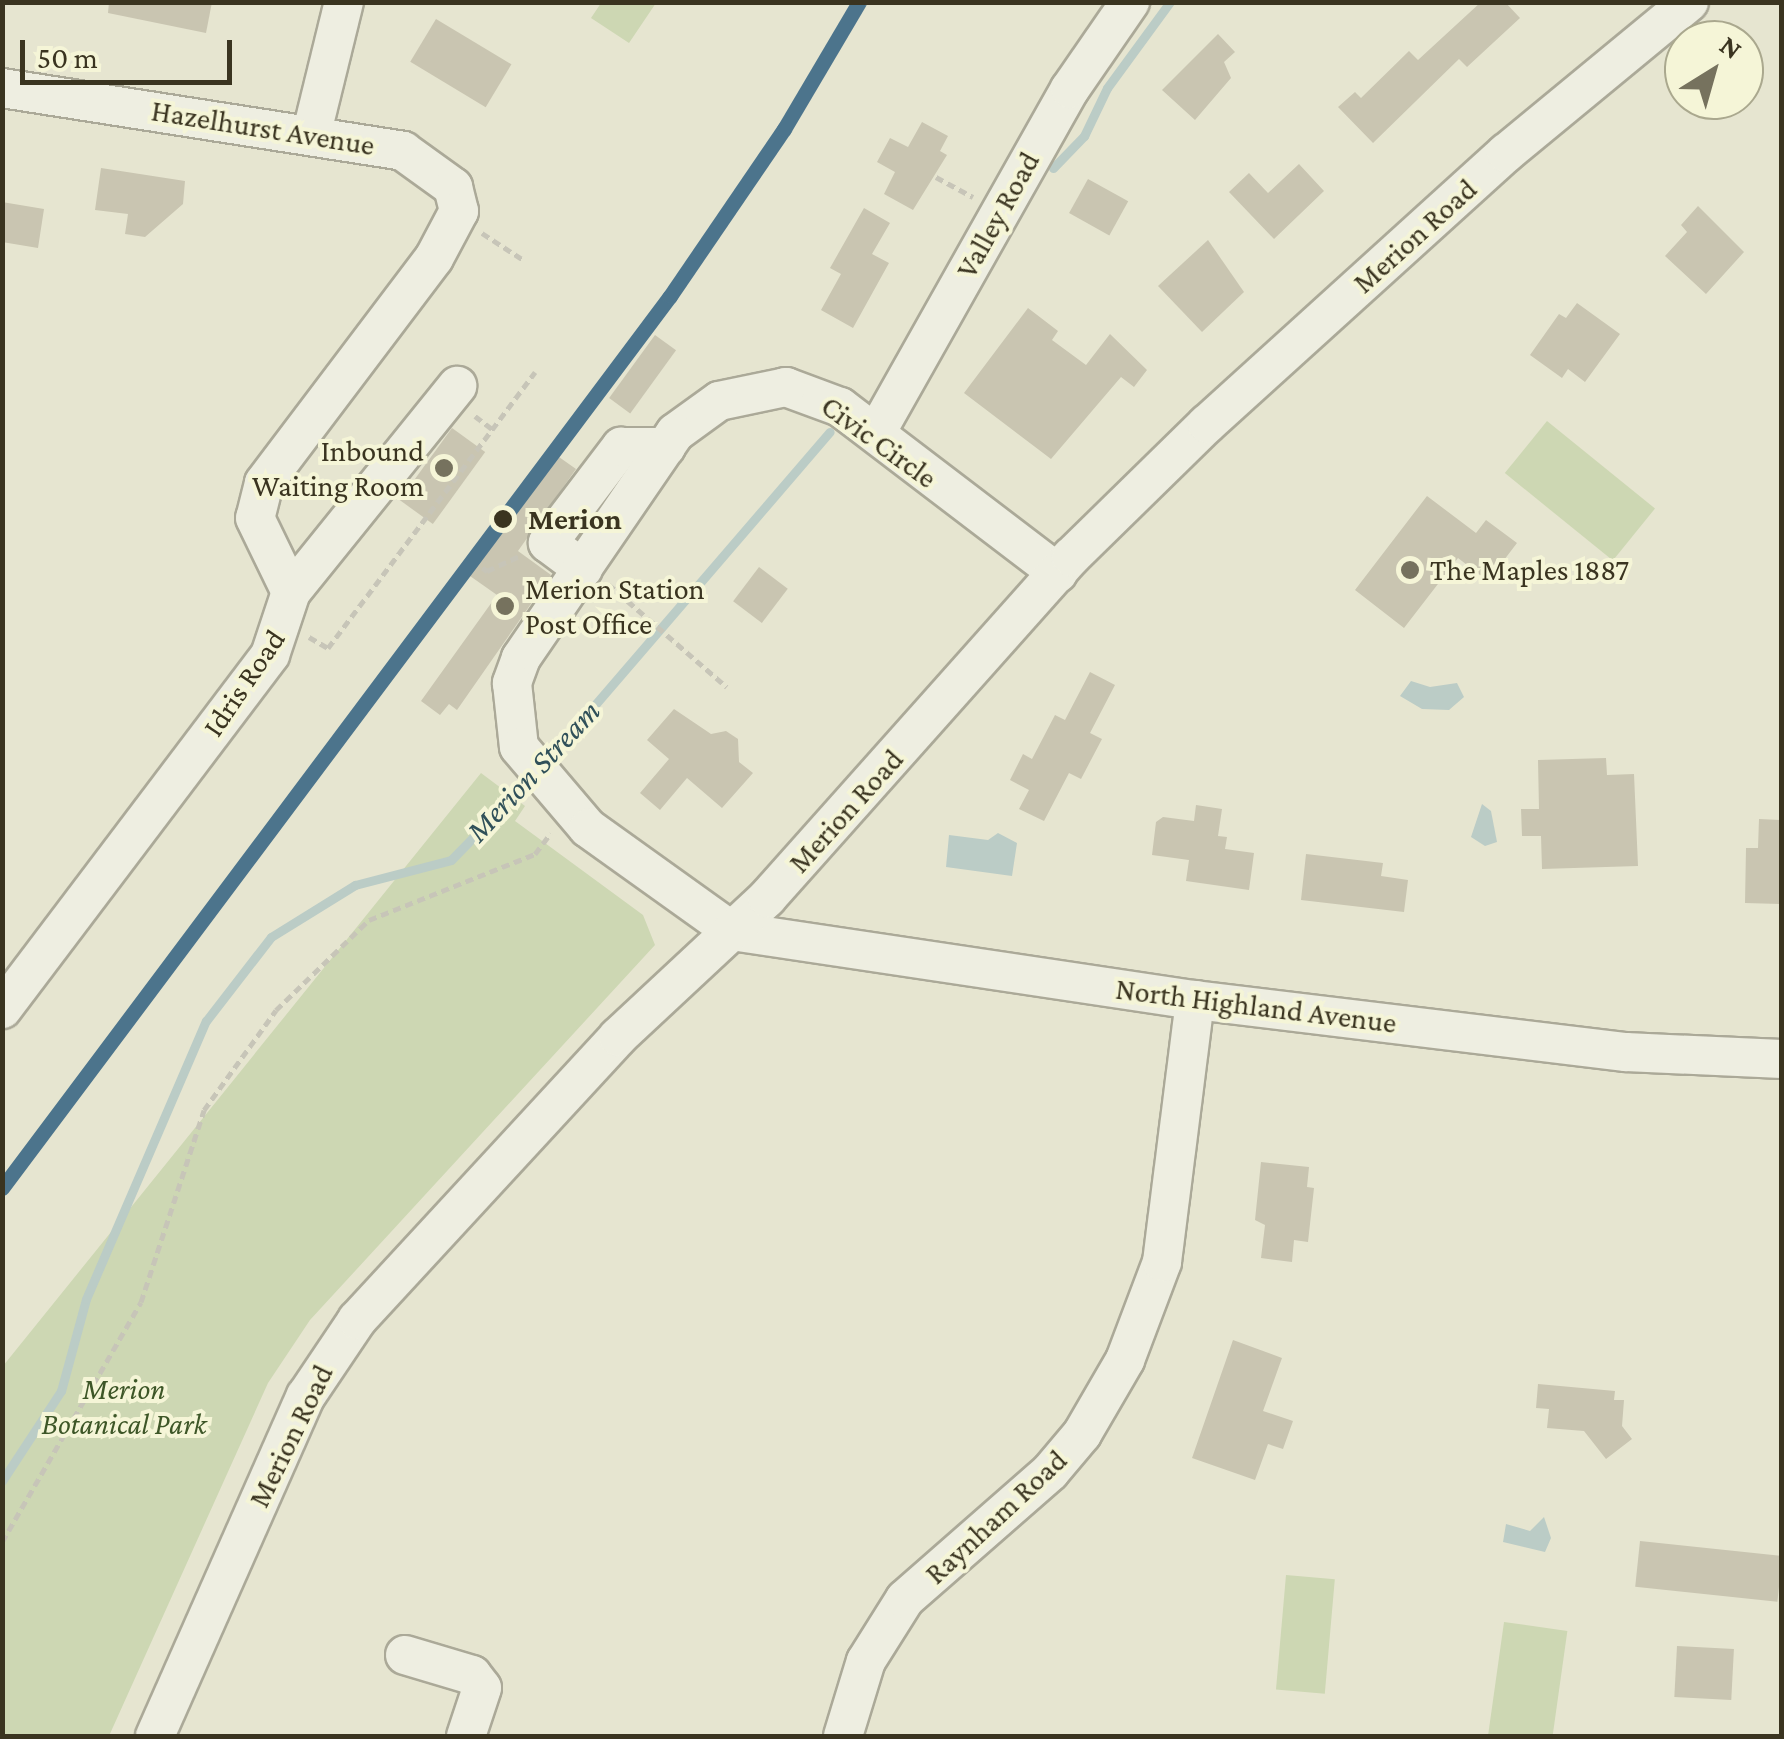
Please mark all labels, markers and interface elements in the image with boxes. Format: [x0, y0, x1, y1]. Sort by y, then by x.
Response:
scale bar [25, 20, 238, 82]
north arrow [1664, 20, 1764, 120]
text: N [1714, 29, 1748, 65]
text: 50 m [37, 41, 98, 74]
street label: Hazelhurst Avenue [149, 93, 377, 163]
street label: Valley Road [949, 146, 1047, 284]
street label: Merion Road [1346, 171, 1484, 301]
street label: Civic Circle [814, 388, 944, 496]
place label: Inbound Waiting Room [252, 433, 424, 504]
marker: Inbound Waiting Room [433, 457, 455, 479]
place label: Merion [528, 501, 622, 537]
marker: Merion [487, 503, 519, 535]
place label: The Maples 1887 [1430, 552, 1629, 588]
marker: The Maples 1887 [1399, 559, 1421, 581]
place label: Merion Station Post Office [525, 571, 705, 642]
marker: Merion Station Post Office [494, 595, 516, 617]
street label: Idris Road [195, 623, 293, 743]
water label: Merion Stream [458, 692, 608, 850]
street label: Merion Road [781, 742, 911, 880]
street label: North Highland Avenue [1114, 971, 1398, 1041]
street label: Merion Road [241, 1359, 341, 1513]
park label: Merion Botanical Park [41, 1371, 207, 1442]
street label: Raynham Road [918, 1442, 1074, 1592]

